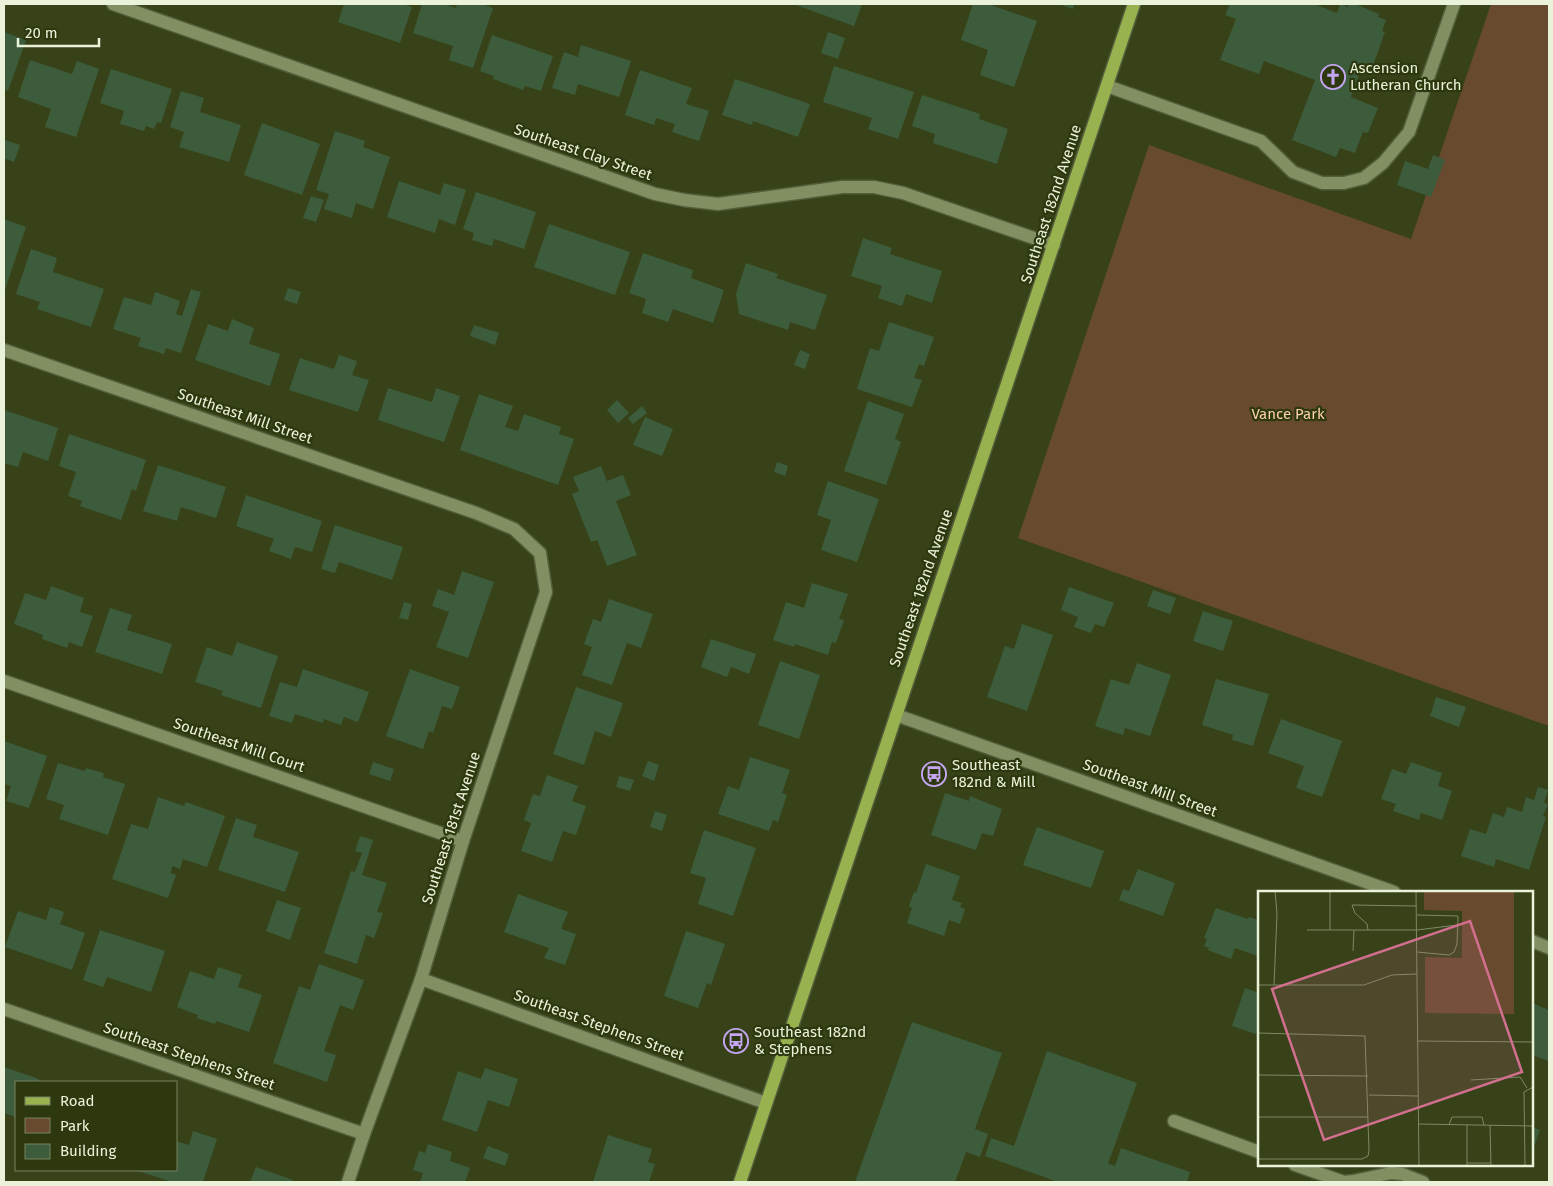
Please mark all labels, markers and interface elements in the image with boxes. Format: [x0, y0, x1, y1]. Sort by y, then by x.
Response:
scale bar [18, 15, 99, 47]
text: 20 m [25, 24, 58, 42]
place label: Ascension Lutheran Church [1350, 59, 1462, 94]
church icon: Ascension Lutheran Church [1320, 64, 1346, 90]
street label: Southeast Clay Street [512, 120, 655, 184]
street label: Southeast 182nd Avenue [1017, 122, 1085, 286]
street label: Southeast Mill Street [175, 384, 315, 448]
park label: Vance Park [1251, 405, 1325, 423]
street label: Southeast 182nd Avenue [885, 507, 957, 669]
street label: Southeast Mill Court [171, 714, 308, 776]
street label: Southeast 181st Avenue [418, 749, 484, 907]
street label: Southeast Mill Street [1080, 755, 1220, 821]
place label: Southeast 182nd & Mill [952, 756, 1036, 791]
bus stop icon: Southeast 182nd & Mill [921, 761, 947, 787]
inset map [1258, 891, 1533, 1166]
street label: Southeast Stephens Street [511, 986, 687, 1064]
street label: Southeast Stephens Street [101, 1018, 278, 1094]
place label: Southeast 182nd & Stephens [754, 1023, 866, 1058]
bus stop icon: Southeast 182nd & Stephens [723, 1028, 749, 1054]
legend [15, 1081, 178, 1171]
text: Road [60, 1092, 95, 1110]
text: Park [60, 1117, 90, 1135]
text: Building [60, 1142, 116, 1160]

